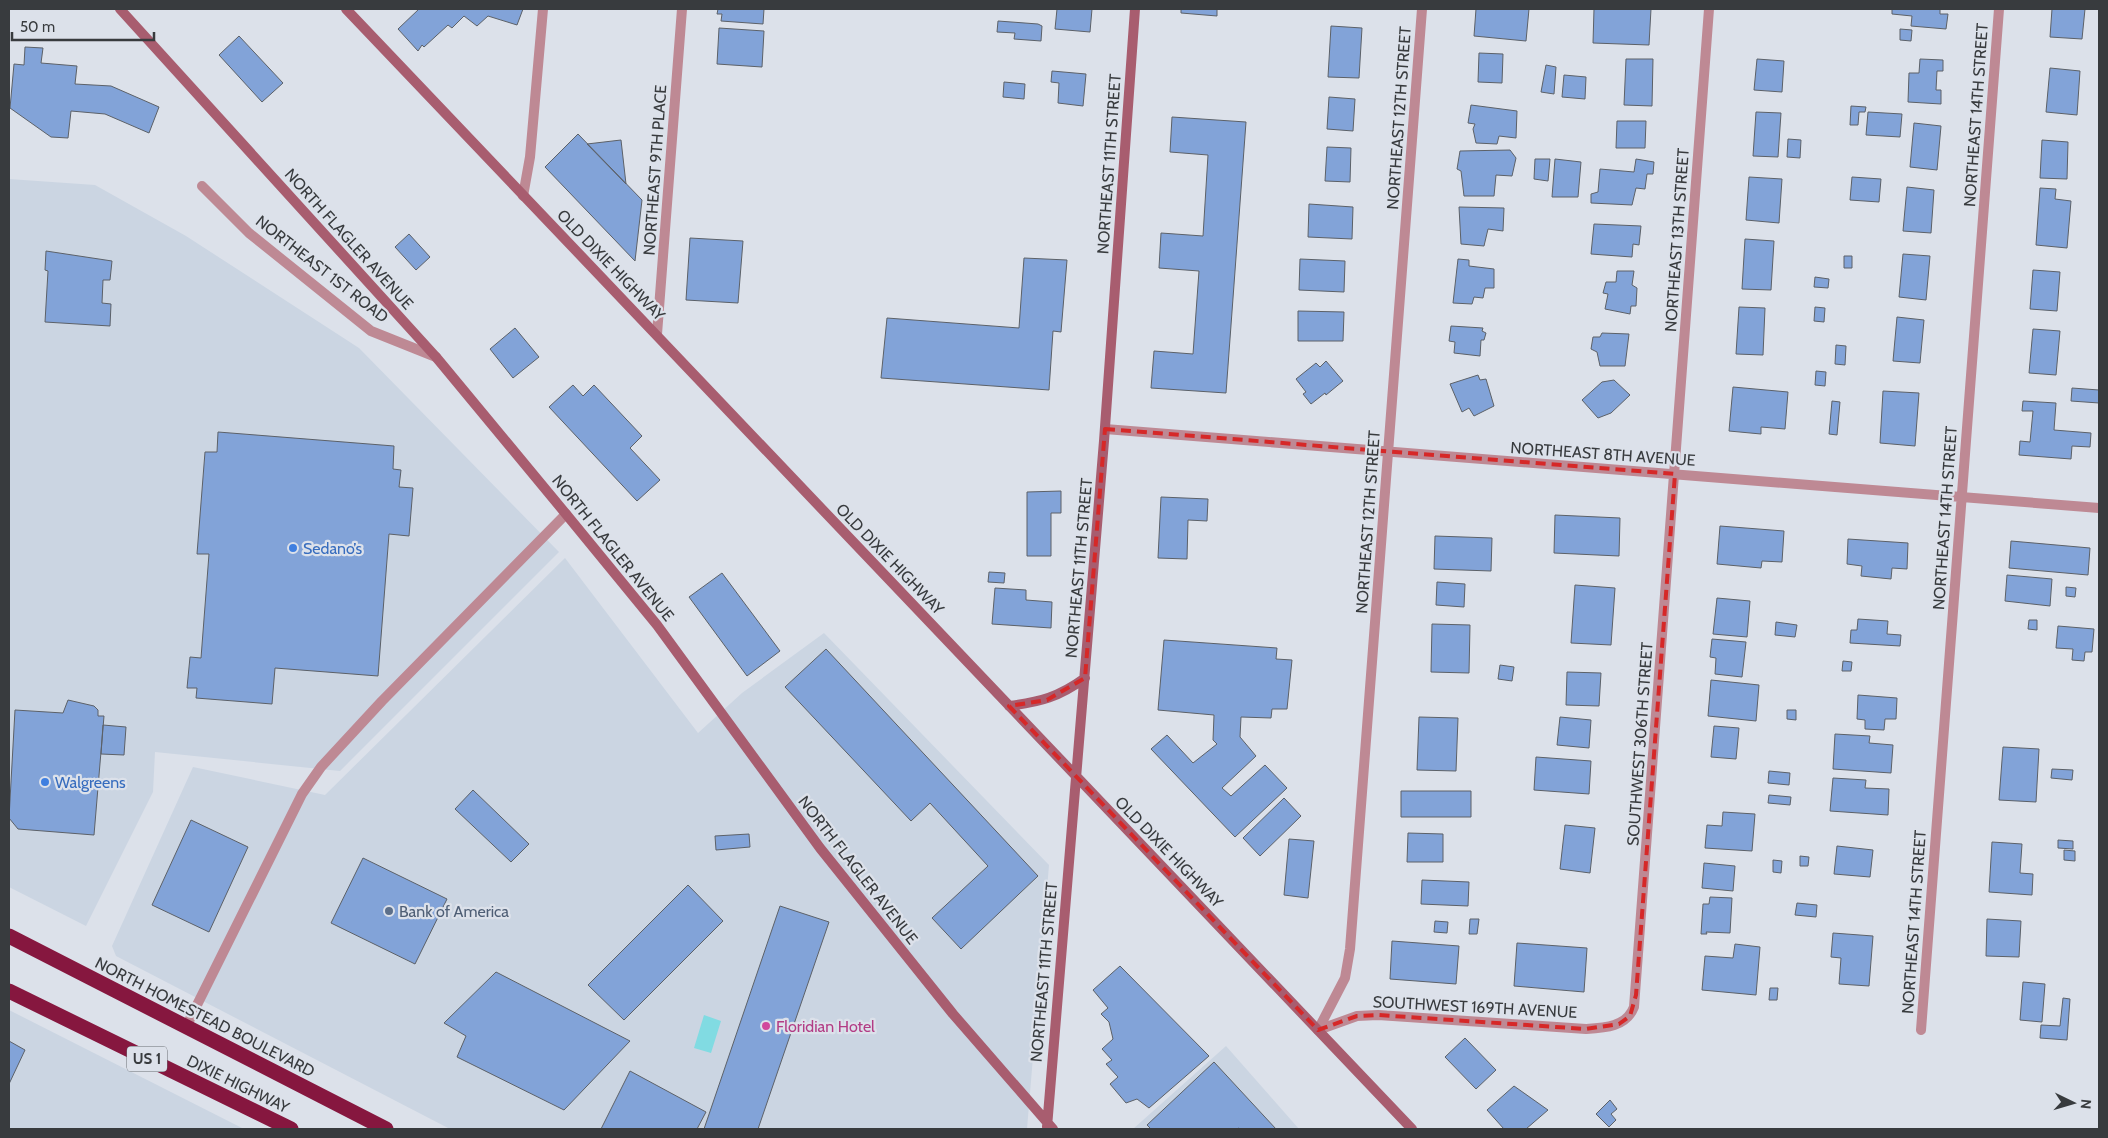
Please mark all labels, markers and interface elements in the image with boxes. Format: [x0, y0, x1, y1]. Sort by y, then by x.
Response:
scale bar [12, 10, 155, 42]
text: 50 m [20, 18, 55, 36]
street label: NORTHEAST 14TH STREET [1960, 22, 1992, 208]
street label: NORTHEAST 12TH STREET [1383, 25, 1415, 210]
street label: NORTHEAST 11TH STREET [1093, 73, 1125, 255]
street label: NORTHEAST 9TH PLACE [640, 84, 670, 256]
street label: NORTHEAST 13TH STREET [1661, 147, 1693, 333]
street label: NORTH FLAGLER AVENUE [281, 165, 417, 313]
street label: OLD DIXIE HIGHWAY [553, 205, 670, 325]
street label: NORTHEAST 1ST ROAD [252, 211, 392, 327]
street label: NORTHEAST 14TH STREET [1929, 425, 1961, 611]
street label: NORTHEAST 12TH STREET [1352, 429, 1384, 614]
street label: NORTHEAST 8TH AVENUE [1510, 438, 1696, 470]
street label: NORTH FLAGLER AVENUE [548, 471, 678, 625]
street label: NORTHEAST 11TH STREET [1062, 477, 1096, 659]
street label: OLD DIXIE HIGHWAY [832, 499, 949, 619]
place label: Sedano’s [303, 539, 362, 558]
marker: Sedano’s [287, 542, 299, 554]
street label: SOUTHWEST 306TH STREET [1623, 641, 1657, 847]
place label: Walgreens [55, 773, 126, 792]
marker: Walgreens [39, 776, 51, 788]
street label: NORTH FLAGLER AVENUE [794, 792, 922, 948]
street label: OLD DIXIE HIGHWAY [1111, 792, 1228, 912]
street label: NORTHEAST 14TH STREET [1898, 829, 1930, 1015]
street label: NORTHEAST 11TH STREET [1027, 881, 1061, 1063]
place label: Bank of America [399, 902, 509, 921]
marker: Bank of America [383, 905, 395, 917]
street label: NORTH HOMESTEAD BOULEVARD [92, 953, 318, 1081]
street label: SOUTHWEST 169TH AVENUE [1372, 992, 1578, 1022]
place label: Floridian Hotel [776, 1017, 875, 1036]
marker: Floridian Hotel [760, 1020, 772, 1032]
road number: US 1 [127, 1046, 167, 1072]
street label: DIXIE HIGHWAY [184, 1051, 293, 1117]
north arrow [2048, 1078, 2098, 1128]
text: N [2077, 1098, 2095, 1110]

